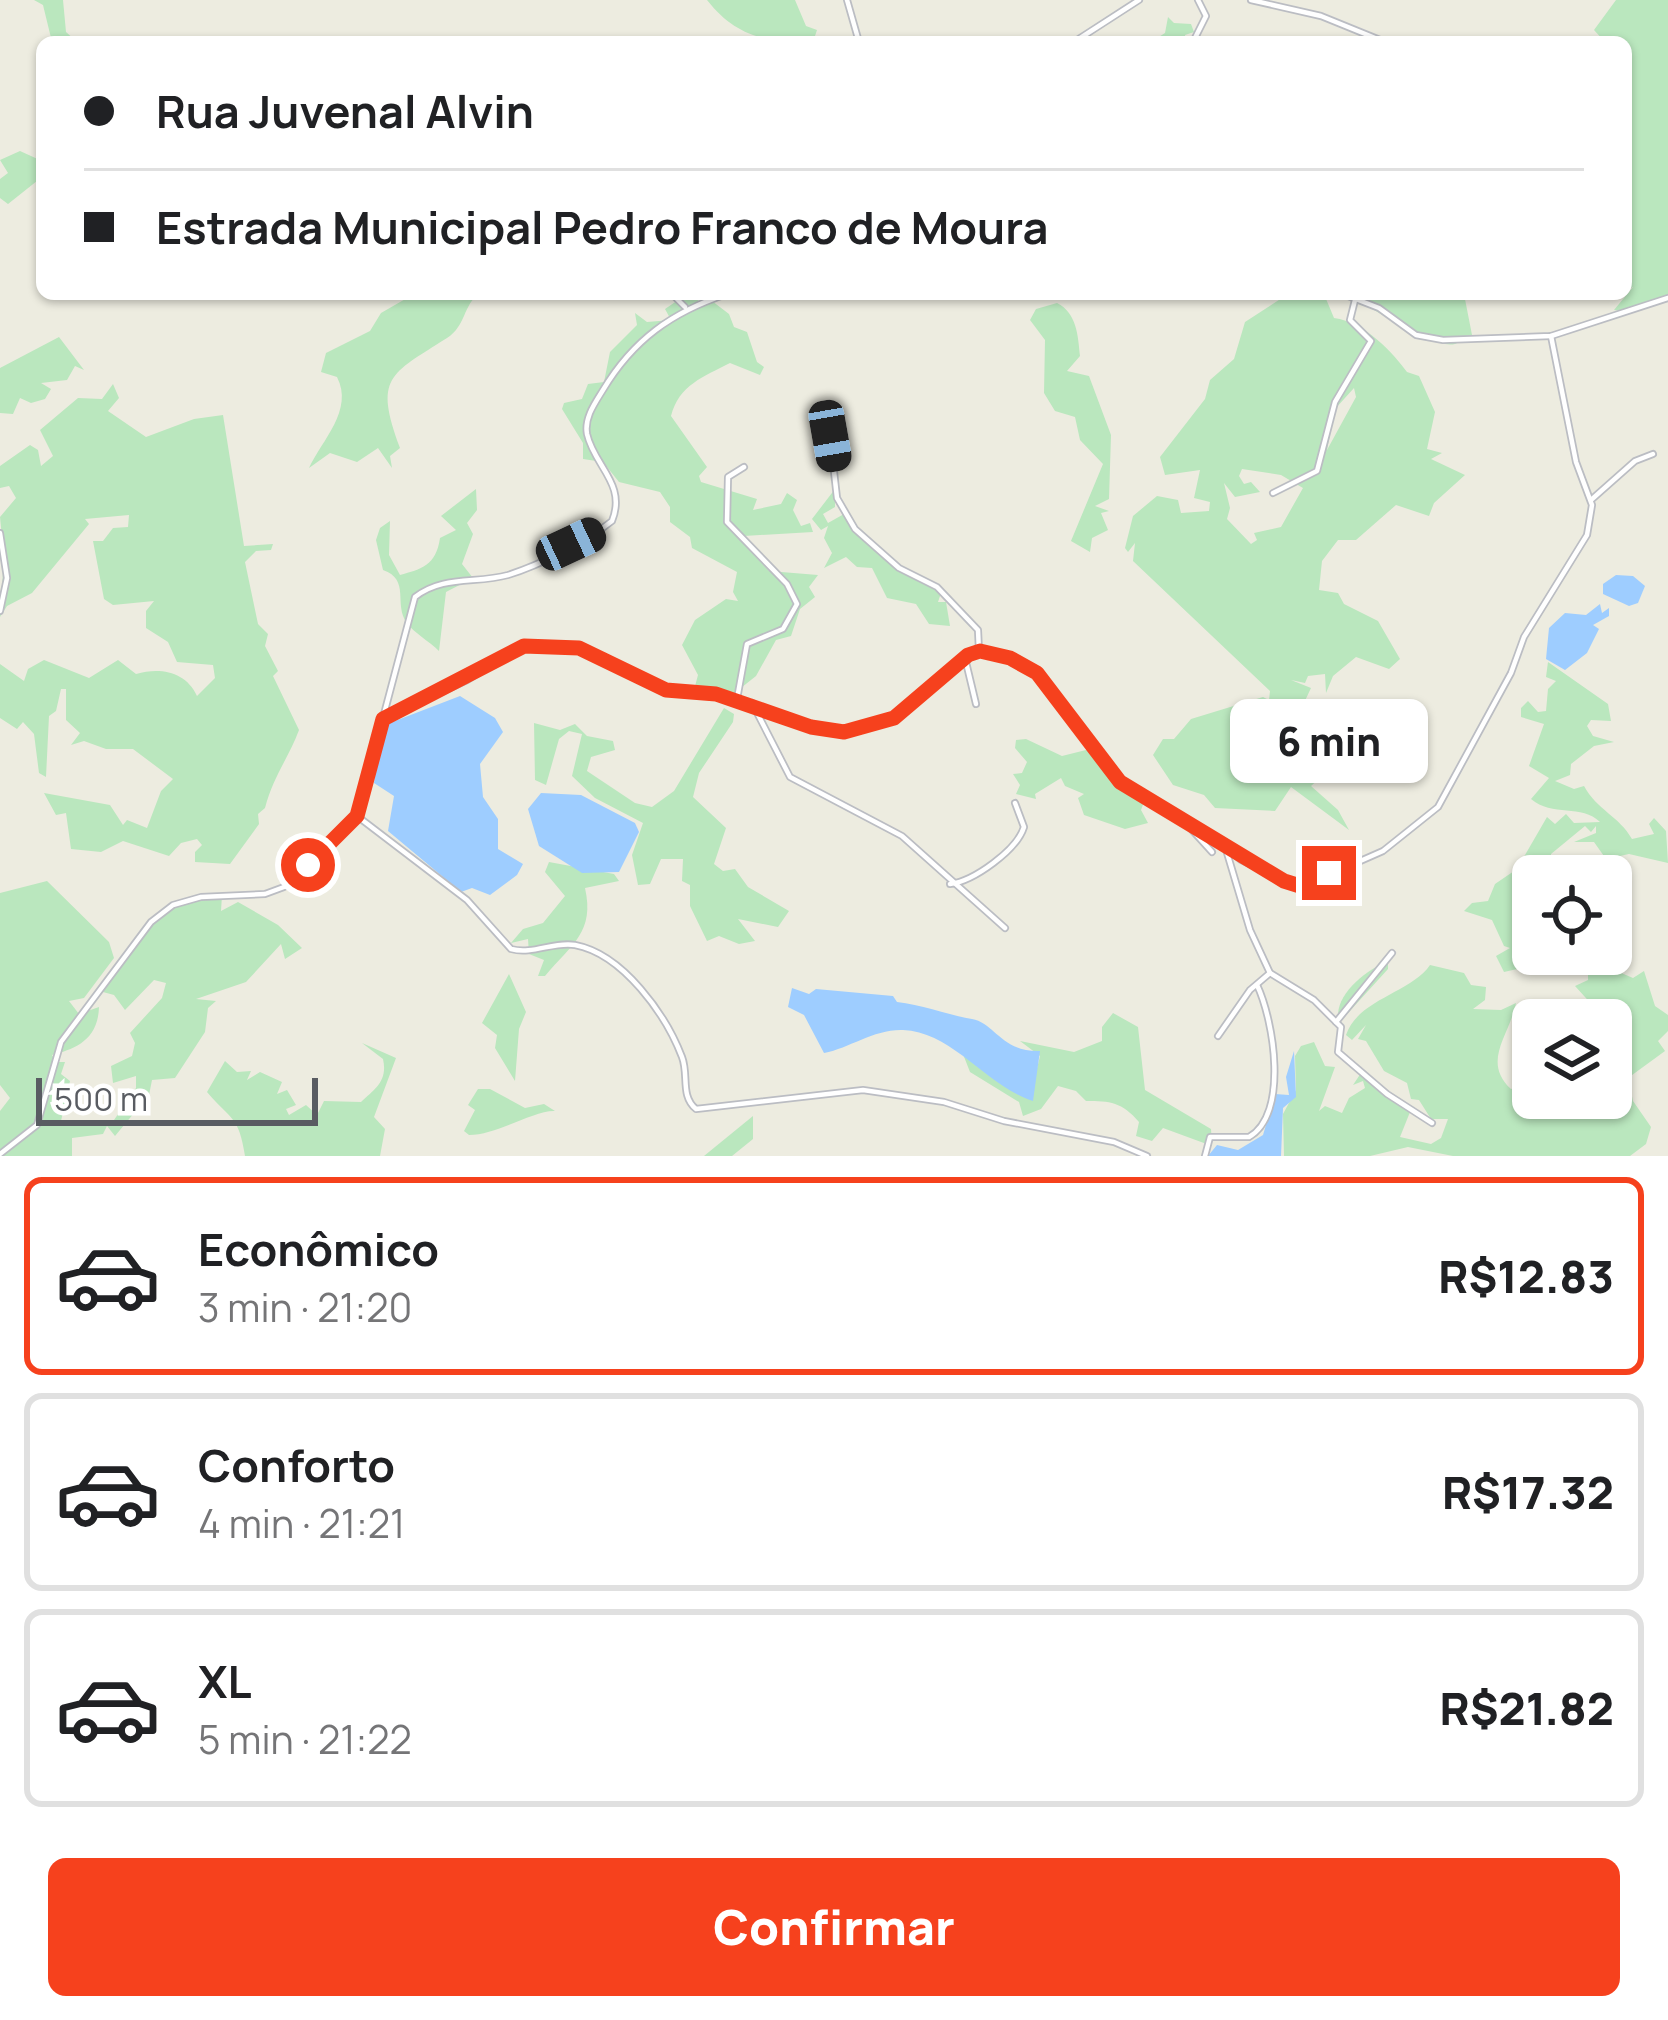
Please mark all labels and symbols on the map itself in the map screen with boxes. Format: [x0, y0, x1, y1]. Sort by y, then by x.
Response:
car [806, 397, 854, 475]
car [531, 512, 611, 576]
callout: 6 min [1230, 699, 1428, 783]
route start [281, 838, 335, 892]
route end [1302, 846, 1356, 900]
scale bar [36, 1072, 318, 1125]

